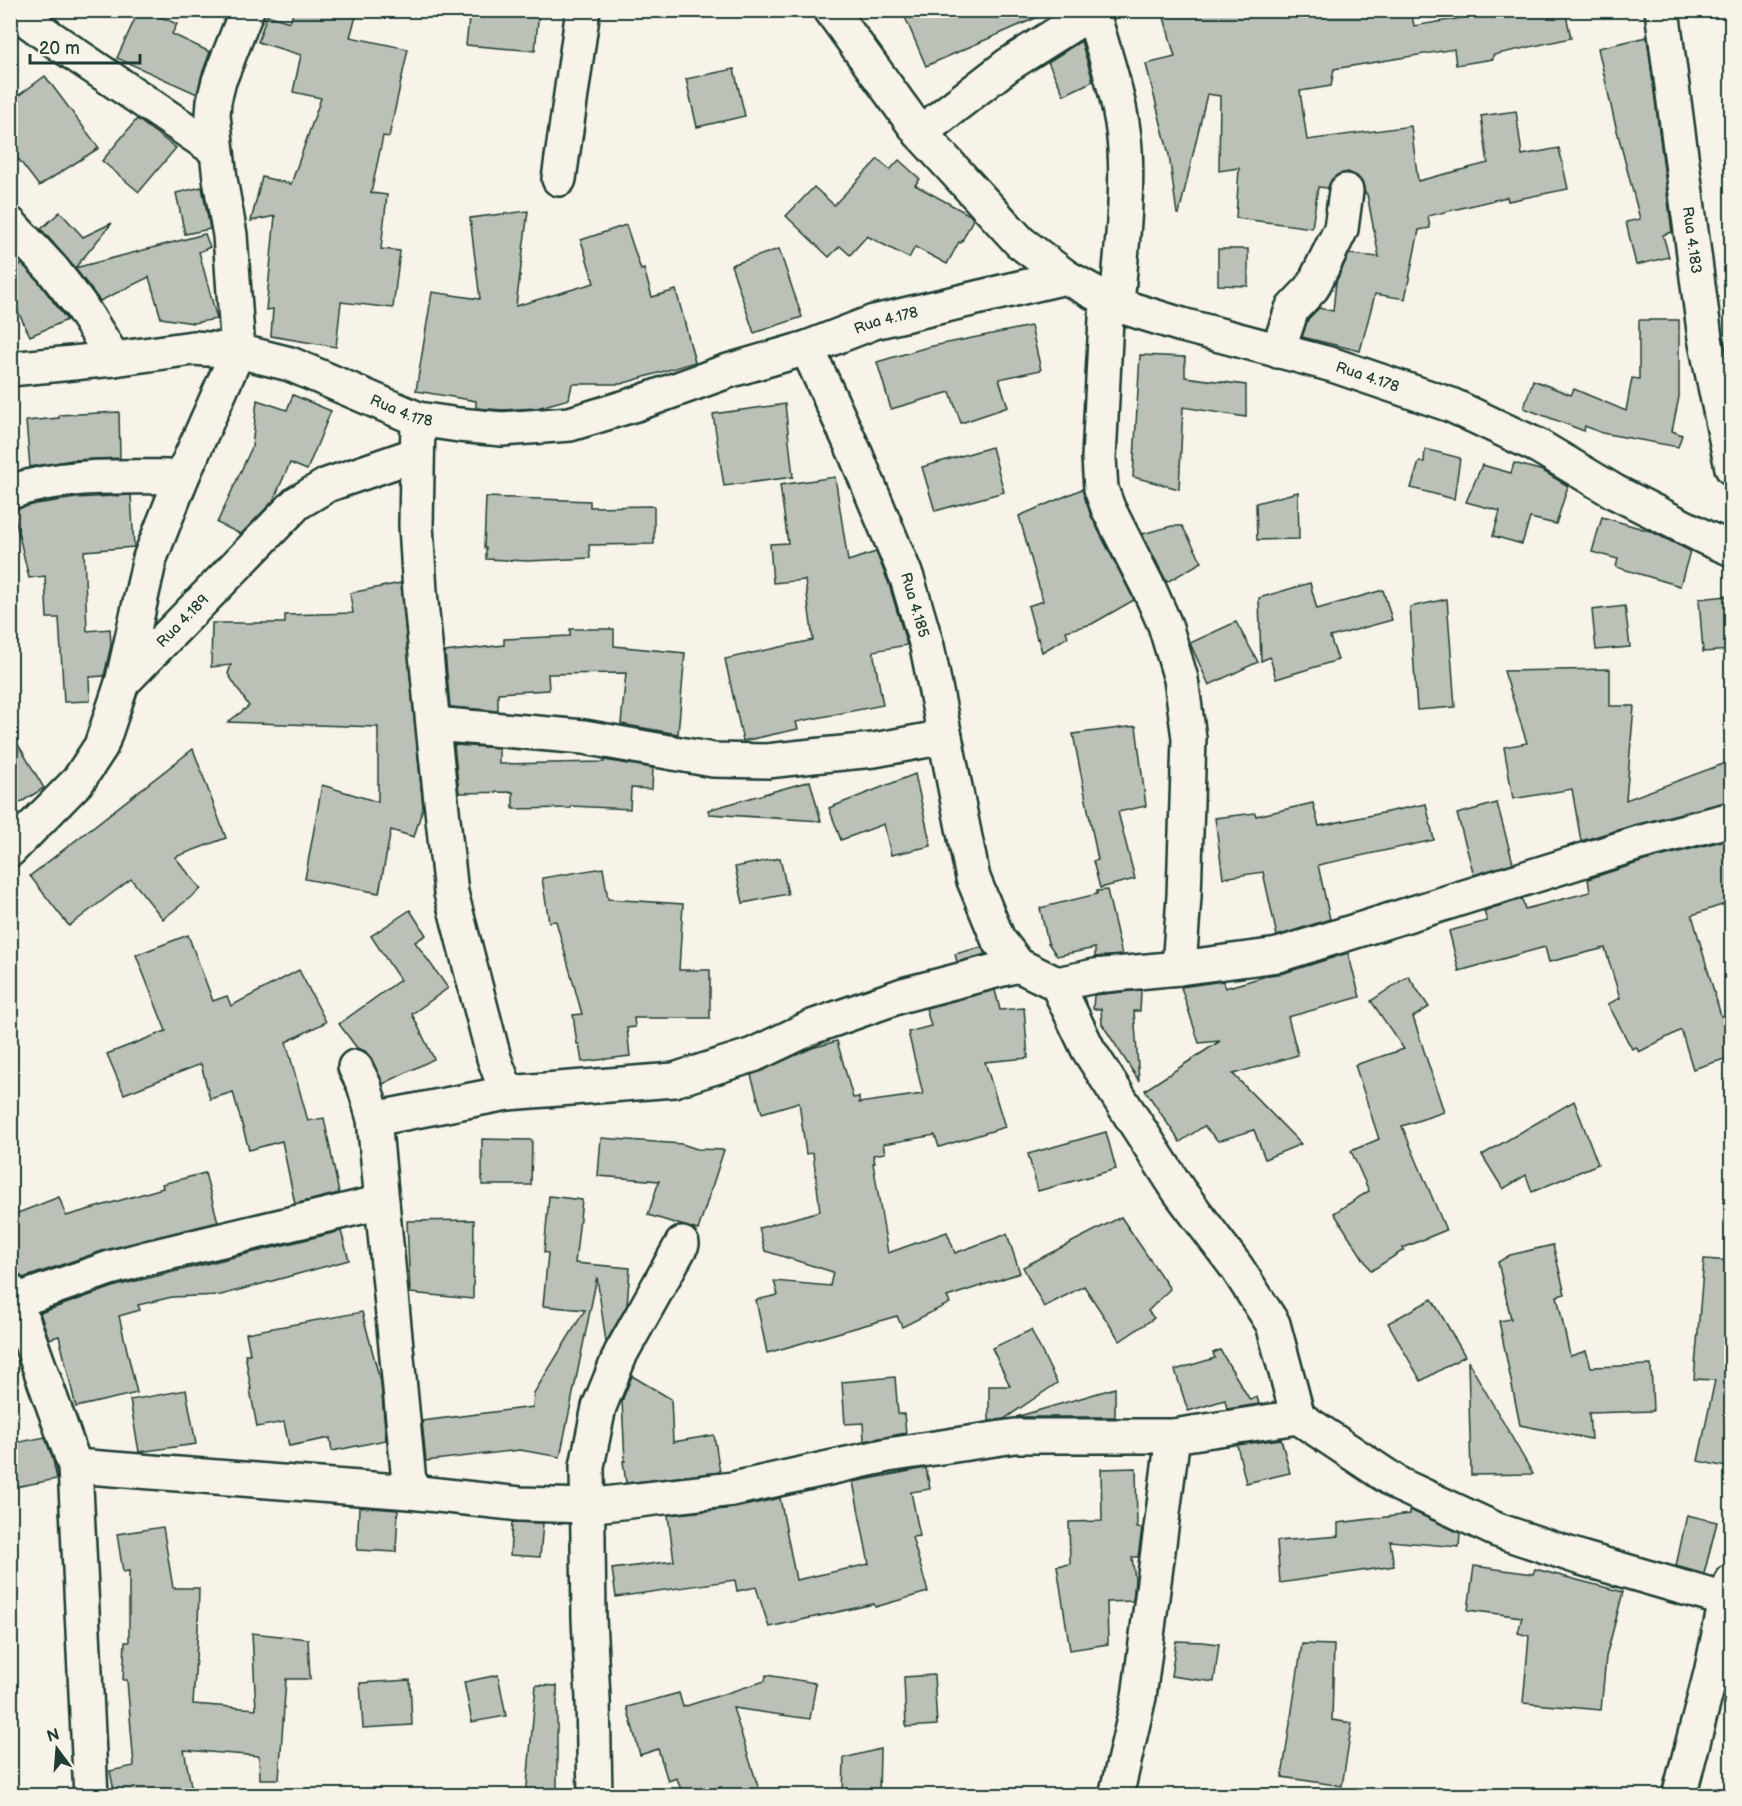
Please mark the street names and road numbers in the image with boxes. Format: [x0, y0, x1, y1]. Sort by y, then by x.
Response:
street label: Rua 4.183 [1678, 205, 1706, 275]
street label: Rua 4.178 [851, 302, 920, 338]
street label: Rua 4.178 [1333, 357, 1402, 396]
street label: Rua 4.178 [367, 390, 434, 431]
street label: Rua 4.185 [896, 570, 933, 640]
street label: Rua 4.189 [152, 590, 213, 651]

